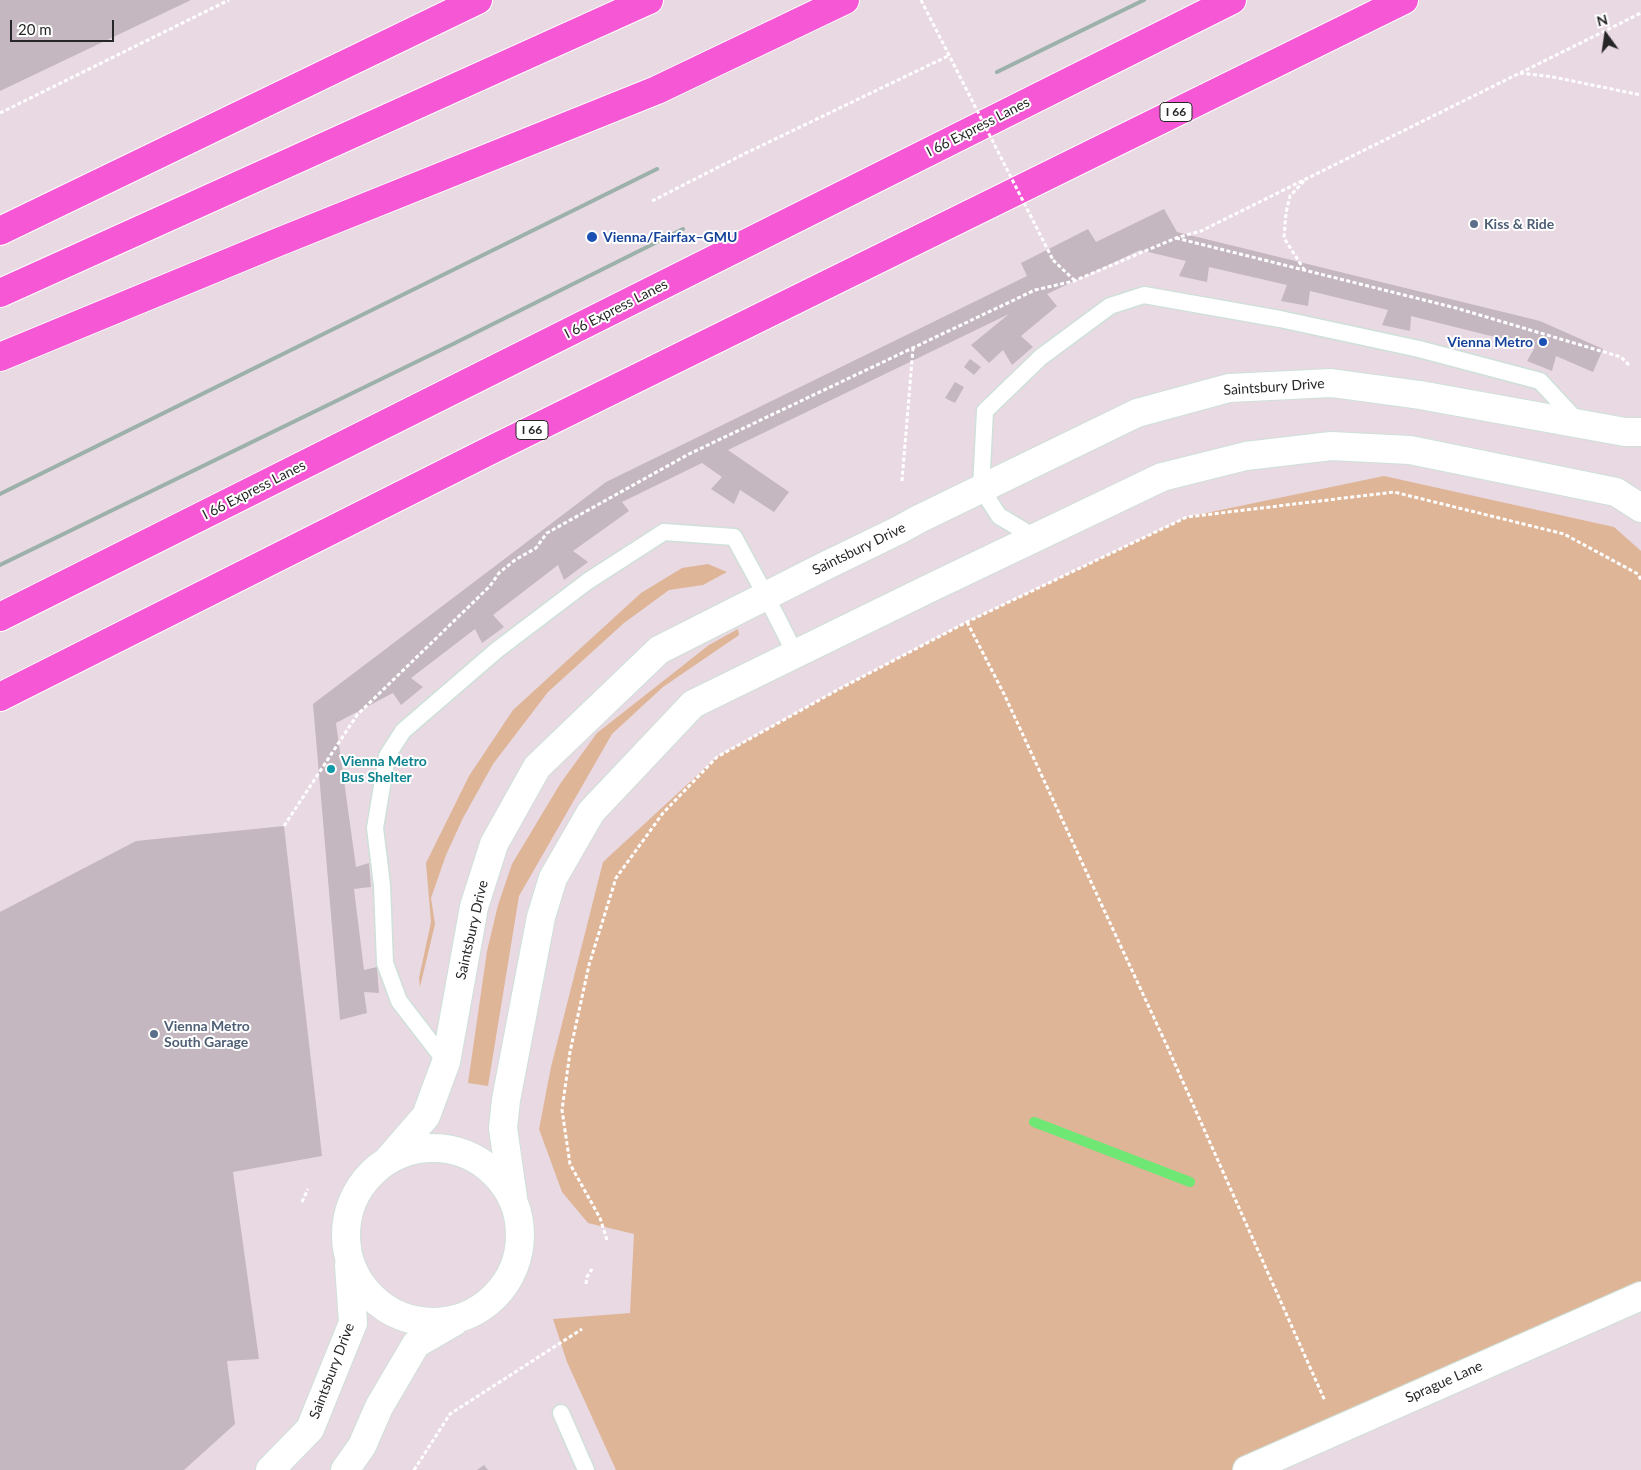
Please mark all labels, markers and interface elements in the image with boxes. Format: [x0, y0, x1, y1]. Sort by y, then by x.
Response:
scale bar [12, 10, 116, 42]
north arrow [1581, 10, 1631, 60]
text: N [1595, 10, 1610, 30]
text: 20 m [18, 20, 52, 38]
street label: I 66 Express Lanes [924, 94, 1032, 160]
road number: I 66 [1160, 102, 1192, 121]
place label: Kiss & Ride [1484, 216, 1554, 232]
marker: Kiss & Ride [1468, 218, 1480, 230]
place label: Vienna/Fairfax–GMU [603, 229, 737, 245]
marker: Vienna/Fairfax–GMU [585, 230, 599, 244]
street label: I 66 Express Lanes [562, 276, 670, 342]
place label: Vienna Metro [1447, 334, 1533, 350]
marker: Vienna Metro [1537, 336, 1549, 348]
street label: Saintsbury Drive [1223, 375, 1325, 399]
road number: I 66 [516, 420, 548, 440]
street label: I 66 Express Lanes [200, 457, 308, 523]
street label: Saintsbury Drive [810, 519, 908, 579]
place label: Vienna Metro Bus Shelter [341, 753, 427, 786]
marker: Vienna Metro Bus Shelter [325, 763, 337, 775]
street label: Saintsbury Drive [452, 879, 492, 981]
place label: Vienna Metro South Garage [164, 1018, 250, 1050]
marker: Vienna Metro South Garage [148, 1028, 160, 1040]
street label: Saintsbury Drive [306, 1321, 358, 1421]
street label: Sprague Lane [1403, 1358, 1485, 1406]

